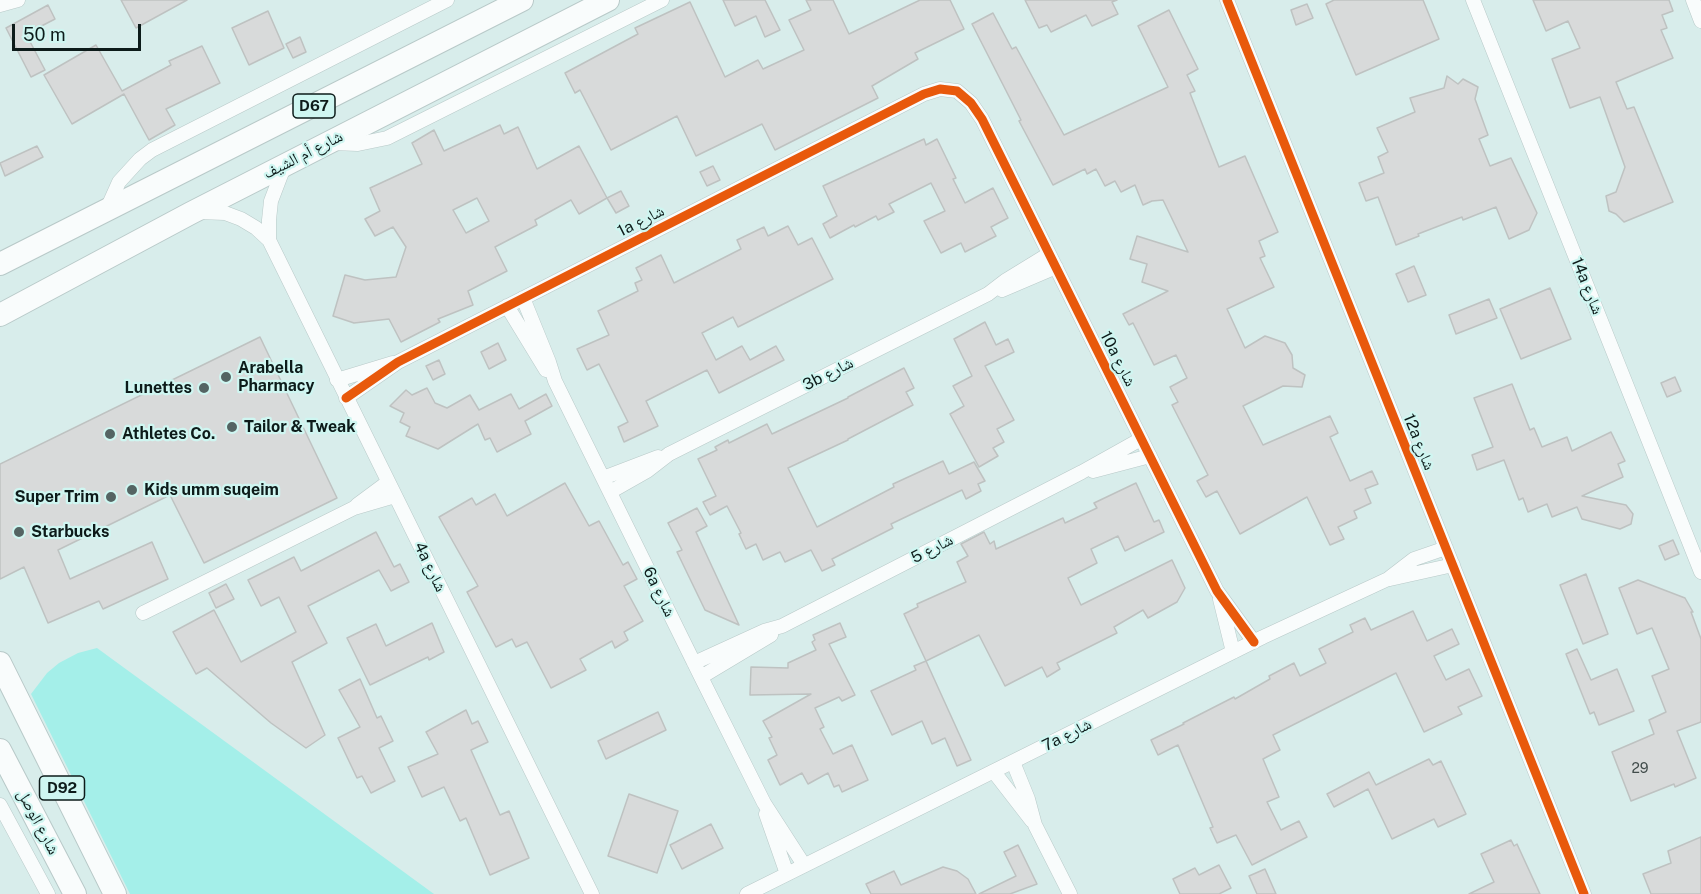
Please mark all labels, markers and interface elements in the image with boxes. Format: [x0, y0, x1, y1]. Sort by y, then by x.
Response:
scale bar [15, 12, 144, 50]
text: 50 m [23, 24, 66, 45]
road number: D67 [293, 94, 335, 118]
street label: شارع أم الشيف [260, 127, 346, 183]
street label: 1a شارع [615, 201, 667, 241]
street label: 14a شارع [1567, 255, 1607, 317]
street label: 10a شارع [1096, 328, 1140, 390]
street label: 3b شارع [800, 353, 856, 395]
place label: Arabella Pharmacy [238, 358, 314, 396]
marker: Arabella Pharmacy [219, 370, 233, 384]
place label: Lunettes [124, 378, 192, 398]
marker: Lunettes [197, 381, 211, 395]
street label: 12a شارع [1399, 411, 1439, 473]
place label: Tailor & Tweak [244, 417, 355, 437]
marker: Tailor & Tweak [225, 420, 239, 434]
place label: Athletes Co. [122, 424, 215, 444]
marker: Athletes Co. [103, 427, 117, 441]
place label: Kids umm suqeim [144, 480, 279, 500]
marker: Kids umm suqeim [125, 483, 139, 497]
place label: Super Trim [14, 487, 99, 507]
marker: Super Trim [104, 490, 118, 504]
place label: Starbucks [31, 522, 109, 542]
marker: Starbucks [12, 525, 26, 539]
street label: شارع 5 [908, 530, 956, 568]
street label: 4a شارع [410, 539, 450, 595]
street label: 6a شارع [639, 564, 679, 620]
street label: 7a شارع [1039, 714, 1095, 756]
house number: 29 [1631, 761, 1649, 777]
road number: D92 [40, 776, 84, 800]
street label: شارع الوصل [13, 786, 63, 858]

